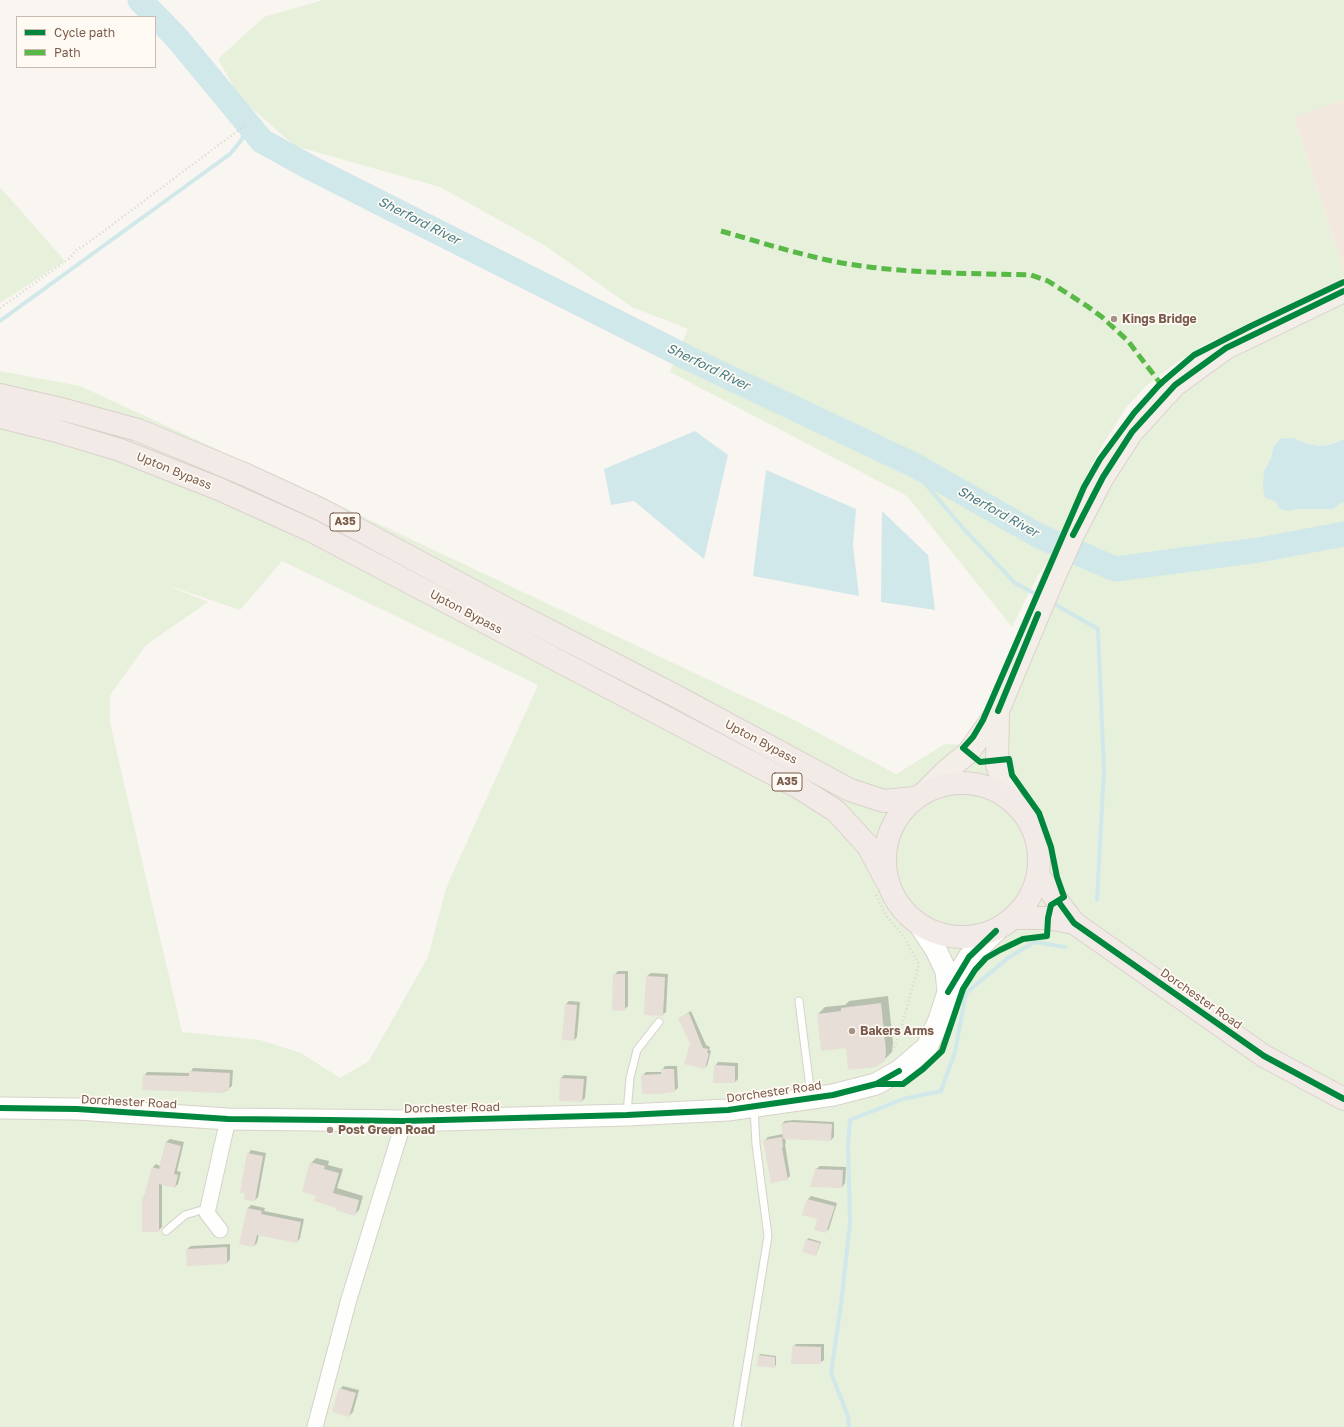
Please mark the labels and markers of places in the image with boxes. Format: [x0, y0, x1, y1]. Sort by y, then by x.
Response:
place label: Kings Bridge [1122, 312, 1197, 326]
marker: Kings Bridge [1109, 314, 1119, 324]
place label: Bakers Arms [860, 1024, 934, 1038]
marker: Bakers Arms [847, 1026, 857, 1036]
place label: Post Green Road [338, 1123, 435, 1137]
marker: Post Green Road [325, 1125, 335, 1135]

